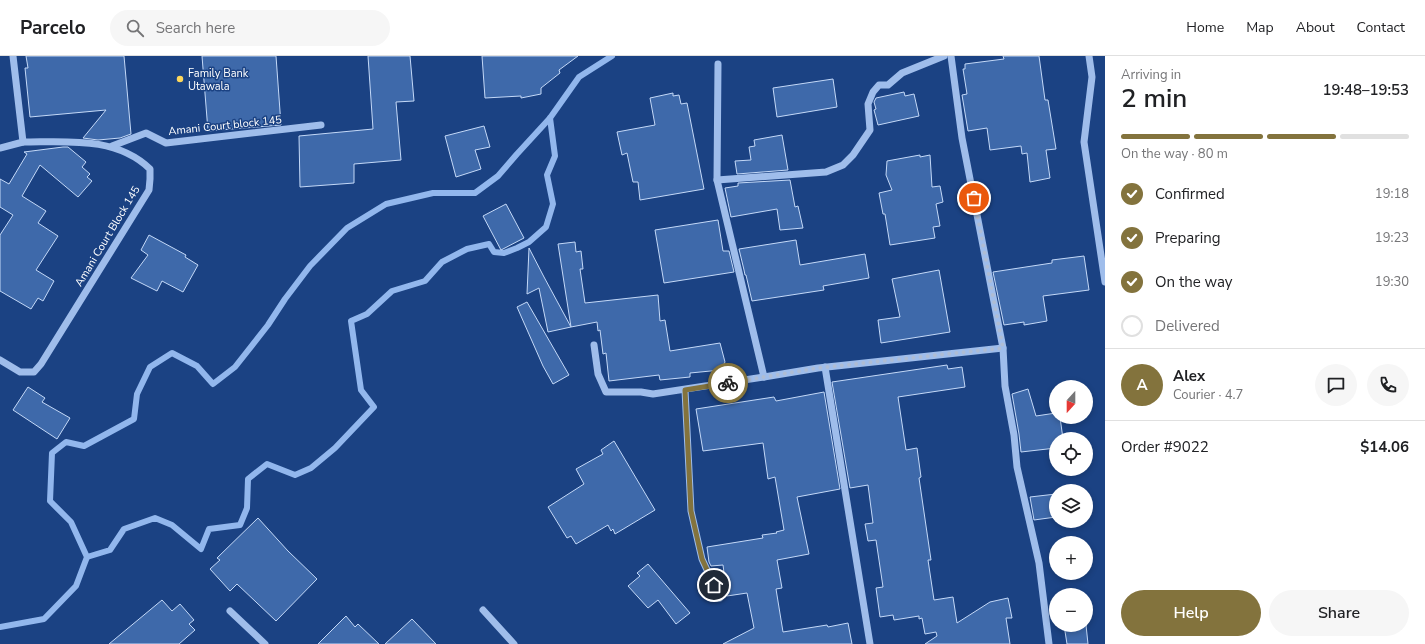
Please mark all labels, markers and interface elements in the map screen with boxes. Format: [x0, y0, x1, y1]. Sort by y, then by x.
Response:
search box [110, 10, 390, 46]
text: Parcelo [20, 15, 86, 41]
icon: search [124, 17, 146, 39]
text: Search here [156, 18, 235, 38]
text: Home [1186, 18, 1224, 37]
text: Map [1246, 18, 1274, 37]
text: About [1296, 18, 1335, 37]
text: Contact [1357, 18, 1405, 37]
place label: Family Bank Utawala [188, 66, 249, 94]
text: Arriving in [1121, 66, 1181, 84]
marker: Family Bank Utawala [175, 74, 185, 84]
text: 19:48–19:53 [1322, 80, 1409, 100]
text: 2 min [1121, 81, 1187, 116]
street label: Amani Court block 145 [168, 112, 283, 139]
text: On the way · 80 m [1121, 145, 1228, 163]
pin [957, 181, 991, 215]
street label: Amani Court Block 145 [71, 183, 144, 289]
icon: check [1121, 183, 1143, 205]
text: Confirmed [1155, 184, 1225, 204]
text: 19:18 [1375, 185, 1409, 203]
icon: bag [963, 187, 985, 209]
icon: check [1121, 227, 1143, 249]
text: Preparing [1155, 228, 1220, 248]
text: 19:23 [1375, 229, 1409, 247]
icon: check [1121, 271, 1143, 293]
text: On the way [1155, 272, 1233, 292]
text: 19:30 [1375, 273, 1409, 291]
text: Delivered [1155, 316, 1220, 336]
courier [708, 363, 748, 403]
button: chat [1315, 364, 1357, 406]
button: phone [1367, 364, 1409, 406]
text: Alex [1173, 366, 1205, 386]
icon: bike [717, 372, 739, 394]
text: A [1136, 375, 1148, 395]
north arrow [1049, 380, 1093, 424]
map controls [1049, 380, 1093, 632]
text: Courier · 4.7 [1173, 386, 1243, 404]
button: locate [1049, 432, 1093, 476]
text: Order #9022 [1121, 437, 1209, 457]
text: $14.06 [1360, 437, 1409, 457]
button: layers [1049, 484, 1093, 528]
button: + [1049, 536, 1093, 580]
pin [697, 568, 731, 602]
icon: home [703, 574, 725, 596]
button: − [1049, 588, 1093, 632]
button: Help [1121, 590, 1261, 636]
button: Share [1269, 590, 1409, 636]

